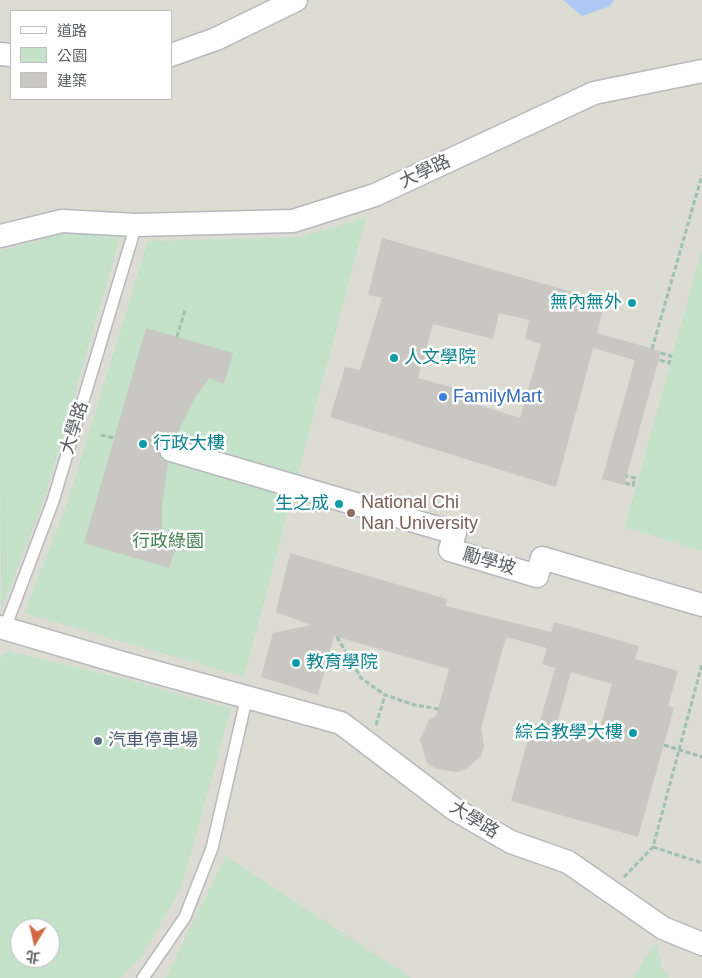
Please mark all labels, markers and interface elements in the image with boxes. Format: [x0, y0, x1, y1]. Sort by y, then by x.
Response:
legend [10, 10, 172, 100]
text: 道路 [57, 22, 87, 39]
text: 公園 [57, 47, 87, 64]
text: 建築 [57, 72, 87, 89]
street label: 大學路 [396, 151, 454, 193]
place label: 無內無外 [550, 292, 622, 314]
marker: 無內無外 [626, 297, 638, 309]
place label: 人文學院 [404, 347, 476, 369]
marker: 人文學院 [388, 352, 400, 364]
place label: FamilyMart [453, 386, 542, 408]
marker: FamilyMart [437, 391, 449, 403]
street label: 大學路 [57, 399, 93, 457]
place label: 行政大樓 [153, 433, 225, 455]
marker: 行政大樓 [137, 438, 149, 450]
place label: National Chi Nan University [361, 492, 478, 534]
place label: 生之成 [275, 493, 329, 515]
marker: 生之成 [333, 498, 345, 510]
marker: National Chi Nan University [345, 507, 357, 519]
park label: 行政綠園 [132, 531, 204, 553]
street label: 勵學坡 [460, 544, 518, 580]
place label: 教育學院 [306, 652, 378, 674]
marker: 教育學院 [290, 657, 302, 669]
place label: 綜合教學大樓 [515, 722, 623, 744]
marker: 綜合教學大樓 [627, 727, 639, 739]
place label: 汽車停車場 [108, 730, 198, 752]
marker: 汽車停車場 [92, 735, 104, 747]
street label: 大學路 [445, 797, 503, 843]
north arrow [10, 918, 60, 968]
text: 北 [25, 948, 41, 966]

